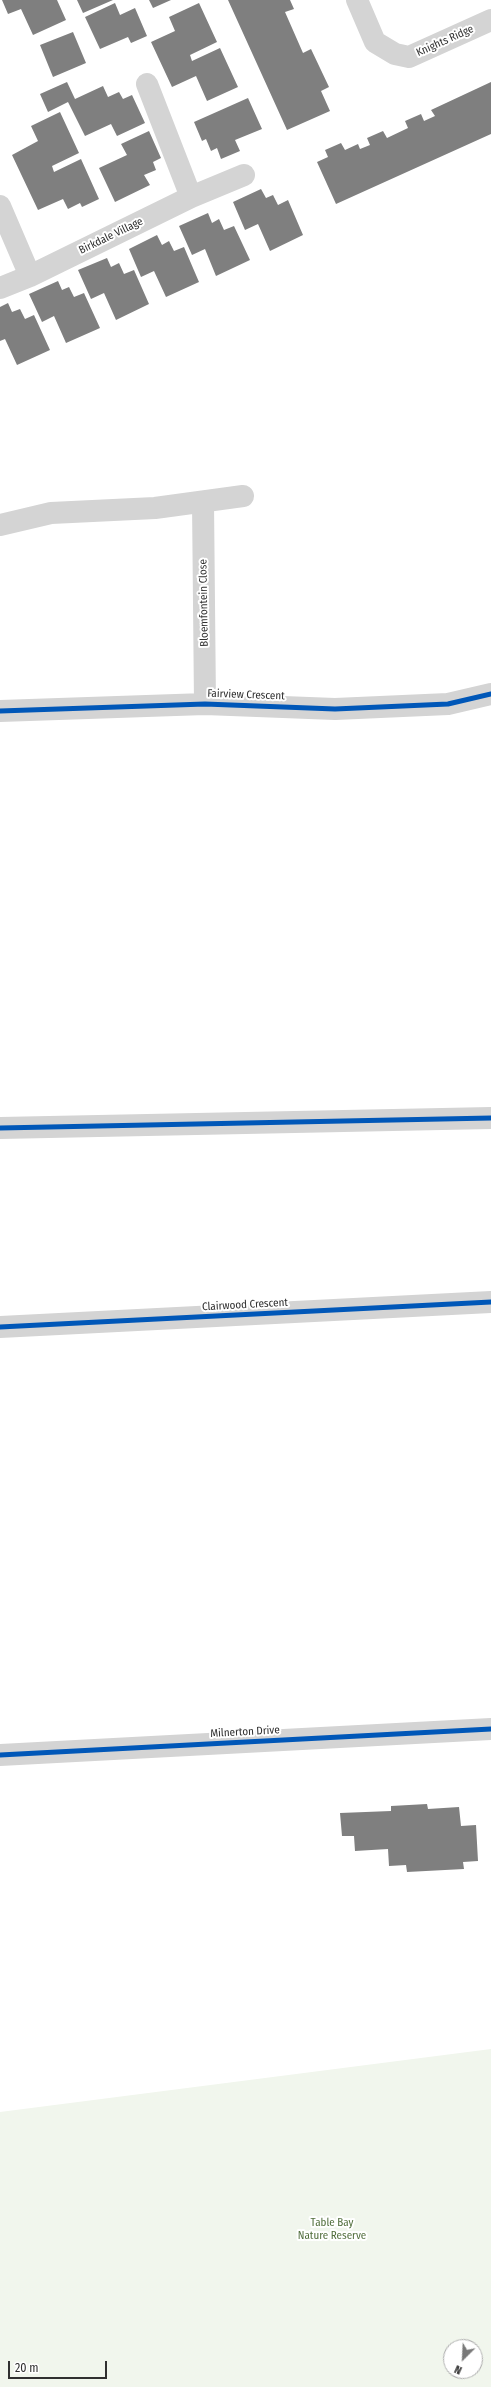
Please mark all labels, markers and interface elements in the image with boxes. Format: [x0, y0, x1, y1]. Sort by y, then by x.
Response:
street label: Knights Ridge [414, 22, 476, 60]
street label: Birkdale Village [77, 215, 145, 257]
street label: Bloemfontein Close [197, 559, 211, 647]
street label: Fairview Crescent [207, 687, 285, 703]
street label: Clairwood Crescent [202, 1296, 288, 1314]
street label: Milnerton Drive [210, 1724, 280, 1740]
park label: Table Bay Nature Reserve [298, 2216, 366, 2242]
north arrow [443, 2339, 483, 2379]
scale bar [10, 2353, 109, 2379]
text: 20 m [15, 2361, 39, 2375]
text: N [453, 2362, 464, 2377]

